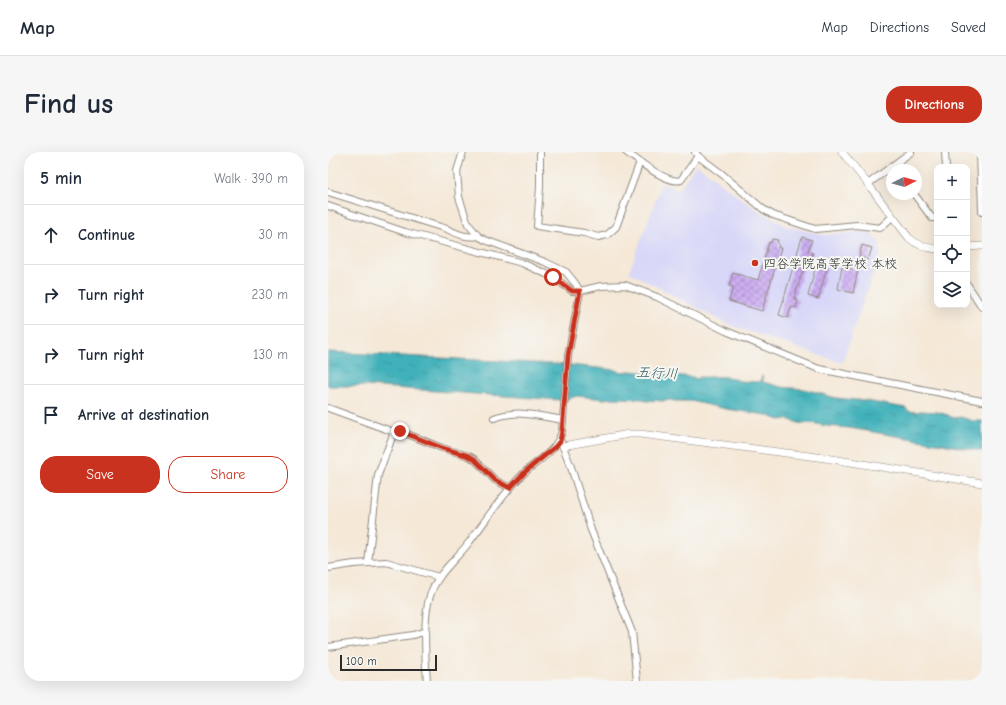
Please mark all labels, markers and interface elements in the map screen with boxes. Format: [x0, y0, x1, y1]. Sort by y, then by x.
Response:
text: Map [20, 17, 55, 39]
text: Map [821, 19, 848, 36]
text: Directions [870, 19, 929, 36]
text: Saved [951, 19, 986, 36]
button: Directions [886, 86, 982, 123]
text: Find us [24, 88, 113, 120]
north arrow [886, 164, 922, 200]
map controls [934, 164, 970, 308]
button: + [934, 164, 970, 200]
text: 5 min [40, 169, 82, 188]
text: Walk · 390 m [214, 171, 288, 186]
button: − [934, 200, 970, 236]
icon: ahead [40, 224, 62, 246]
text: Continue [78, 226, 135, 244]
text: 30 m [258, 227, 288, 242]
button: locate [934, 236, 970, 272]
place label: 四谷学院高等学校 本校 [763, 256, 897, 271]
marker: 四谷学院高等学校 本校 [750, 258, 760, 268]
route start [544, 268, 562, 286]
button: layers [934, 272, 970, 308]
icon: right [40, 284, 62, 306]
text: Turn right [78, 286, 144, 304]
text: 230 m [252, 287, 288, 302]
icon: right [40, 344, 62, 366]
text: Turn right [78, 346, 144, 364]
text: 130 m [253, 347, 288, 362]
water label: 五行川 [636, 363, 678, 383]
icon: arrive [40, 404, 62, 426]
text: Arrive at destination [78, 406, 209, 424]
route end [391, 422, 409, 440]
button: Save [40, 456, 160, 493]
button: Share [168, 456, 288, 493]
scale bar [340, 653, 437, 672]
text: 100 m [346, 655, 377, 668]

